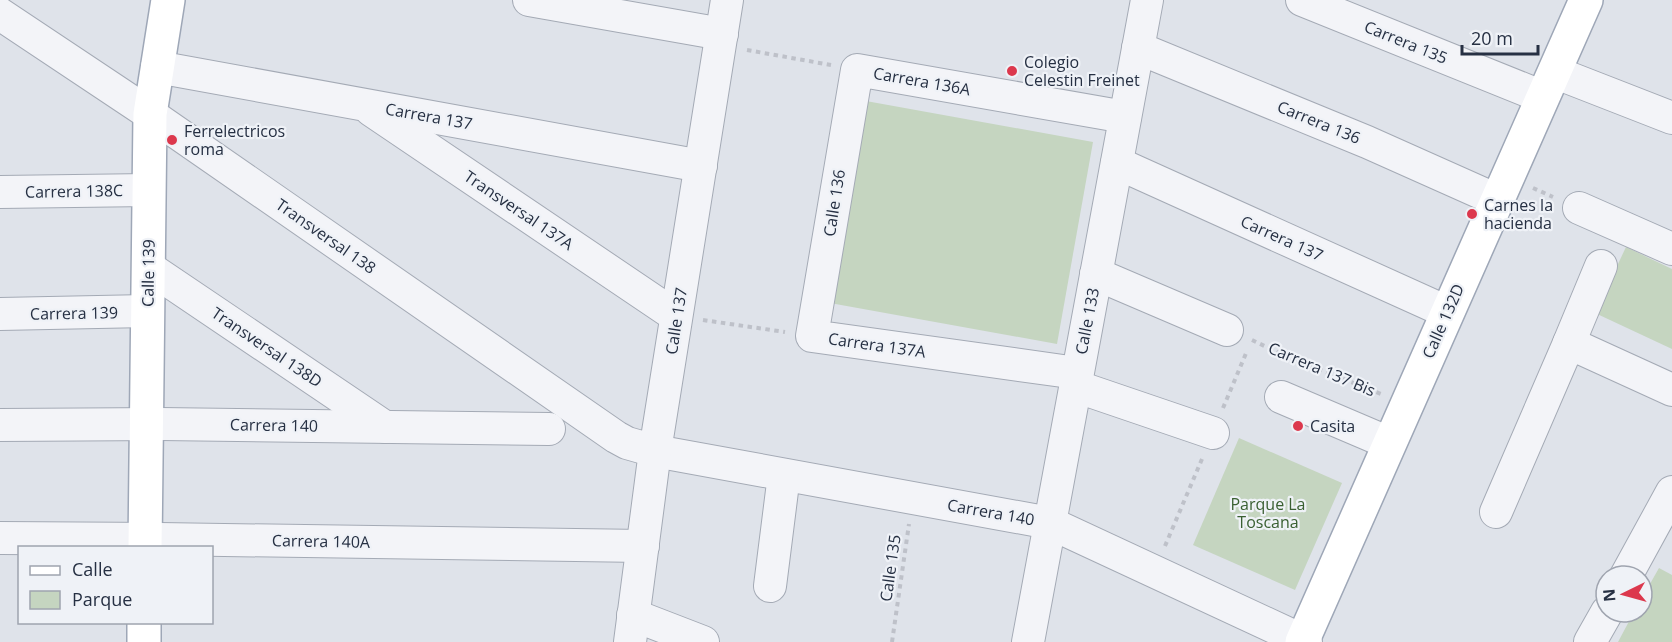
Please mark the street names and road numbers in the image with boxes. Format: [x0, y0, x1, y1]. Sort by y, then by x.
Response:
street label: Carrera 135 [1361, 15, 1451, 69]
street label: Carrera 136A [872, 62, 973, 101]
street label: Carrera 136 [1274, 95, 1364, 149]
street label: Carrera 137 [384, 98, 474, 134]
street label: Transversal 137A [460, 165, 579, 255]
street label: Calle 136 [818, 168, 850, 238]
street label: Carrera 138C [25, 179, 123, 203]
street label: Transversal 138 [272, 193, 380, 279]
street label: Carrera 137 [1237, 210, 1327, 266]
street label: Calle 139 [136, 239, 160, 307]
street label: Calle 132D [1417, 280, 1469, 362]
street label: Calle 137 [660, 286, 692, 356]
street label: Calle 133 [1070, 286, 1104, 356]
street label: Carrera 139 [30, 301, 118, 325]
street label: Transversal 138D [207, 302, 327, 392]
street label: Carrera 137A [827, 327, 928, 363]
street label: Carrera 137 Bis [1265, 337, 1379, 401]
street label: Carrera 140 [230, 413, 318, 437]
street label: Carrera 140 [946, 494, 1036, 530]
street label: Carrera 140A [272, 529, 371, 553]
street label: Calle 135 [874, 533, 906, 603]

